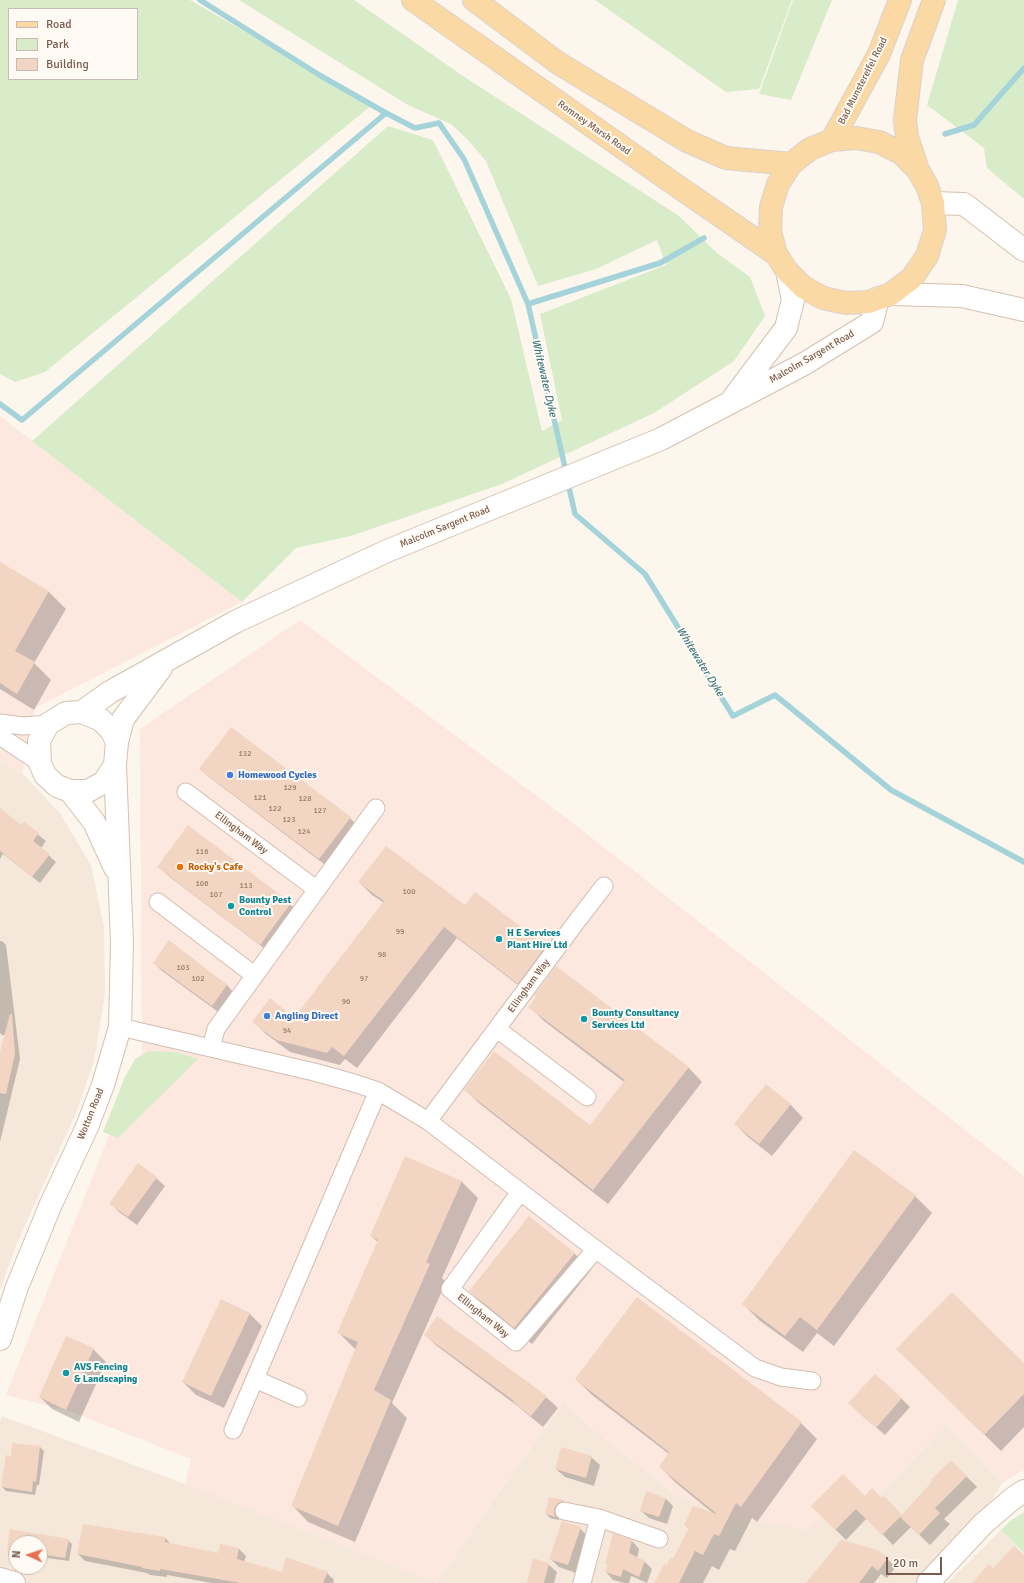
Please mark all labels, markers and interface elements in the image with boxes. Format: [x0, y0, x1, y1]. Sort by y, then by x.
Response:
legend [8, 8, 138, 80]
text: Road [46, 17, 72, 32]
street label: Bad Munstereifel Road [836, 35, 890, 127]
text: Park [46, 37, 69, 52]
text: Building [46, 57, 89, 72]
street label: Romney Marsh Road [555, 98, 633, 158]
street label: Malcolm Sargent Road [767, 328, 857, 386]
water label: Whitewater Dyke [529, 338, 559, 418]
street label: Malcolm Sargent Road [398, 503, 492, 551]
water label: Whitewater Dyke [673, 625, 727, 699]
house number: 132 [239, 749, 251, 759]
place label: Homewood Cycles [238, 769, 317, 781]
marker: Homewood Cycles [225, 770, 235, 780]
house number: 129 [284, 783, 296, 793]
house number: 121 [254, 793, 266, 803]
house number: 128 [299, 794, 311, 804]
house number: 122 [269, 804, 281, 814]
house number: 127 [314, 806, 326, 816]
street label: Ellingham Way [212, 809, 270, 857]
house number: 123 [283, 815, 295, 825]
house number: 124 [298, 827, 310, 837]
house number: 116 [196, 847, 208, 857]
place label: Rocky's Cafe [188, 861, 243, 873]
marker: Rocky's Cafe [175, 862, 185, 872]
house number: 106 [196, 879, 208, 889]
house number: 113 [240, 881, 252, 891]
house number: 100 [403, 887, 415, 897]
house number: 107 [210, 890, 222, 900]
place label: Bounty Pest Control [239, 894, 291, 918]
marker: Bounty Pest Control [226, 901, 236, 911]
house number: 99 [396, 927, 404, 937]
place label: H E Services Plant Hire Ltd [507, 927, 567, 950]
marker: H E Services Plant Hire Ltd [494, 934, 504, 944]
house number: 98 [378, 950, 386, 960]
street label: Ellingham Way [506, 957, 552, 1015]
house number: 103 [177, 963, 189, 973]
house number: 102 [192, 974, 204, 984]
house number: 97 [360, 974, 368, 984]
house number: 96 [342, 997, 350, 1007]
place label: Bounty Consultancy Services Ltd [592, 1007, 679, 1030]
place label: Angling Direct [275, 1010, 338, 1022]
marker: Angling Direct [262, 1011, 272, 1021]
marker: Bounty Consultancy Services Ltd [579, 1014, 589, 1024]
house number: 94 [283, 1026, 291, 1036]
street label: Wotton Road [75, 1087, 107, 1141]
street label: Ellingham Way [455, 1291, 511, 1341]
place label: AVS Fencing & Landscaping [74, 1361, 137, 1384]
marker: AVS Fencing & Landscaping [61, 1368, 71, 1378]
north arrow [8, 1535, 48, 1575]
scale bar [888, 1549, 944, 1575]
text: N [10, 1550, 23, 1559]
text: 20 m [893, 1556, 918, 1571]

